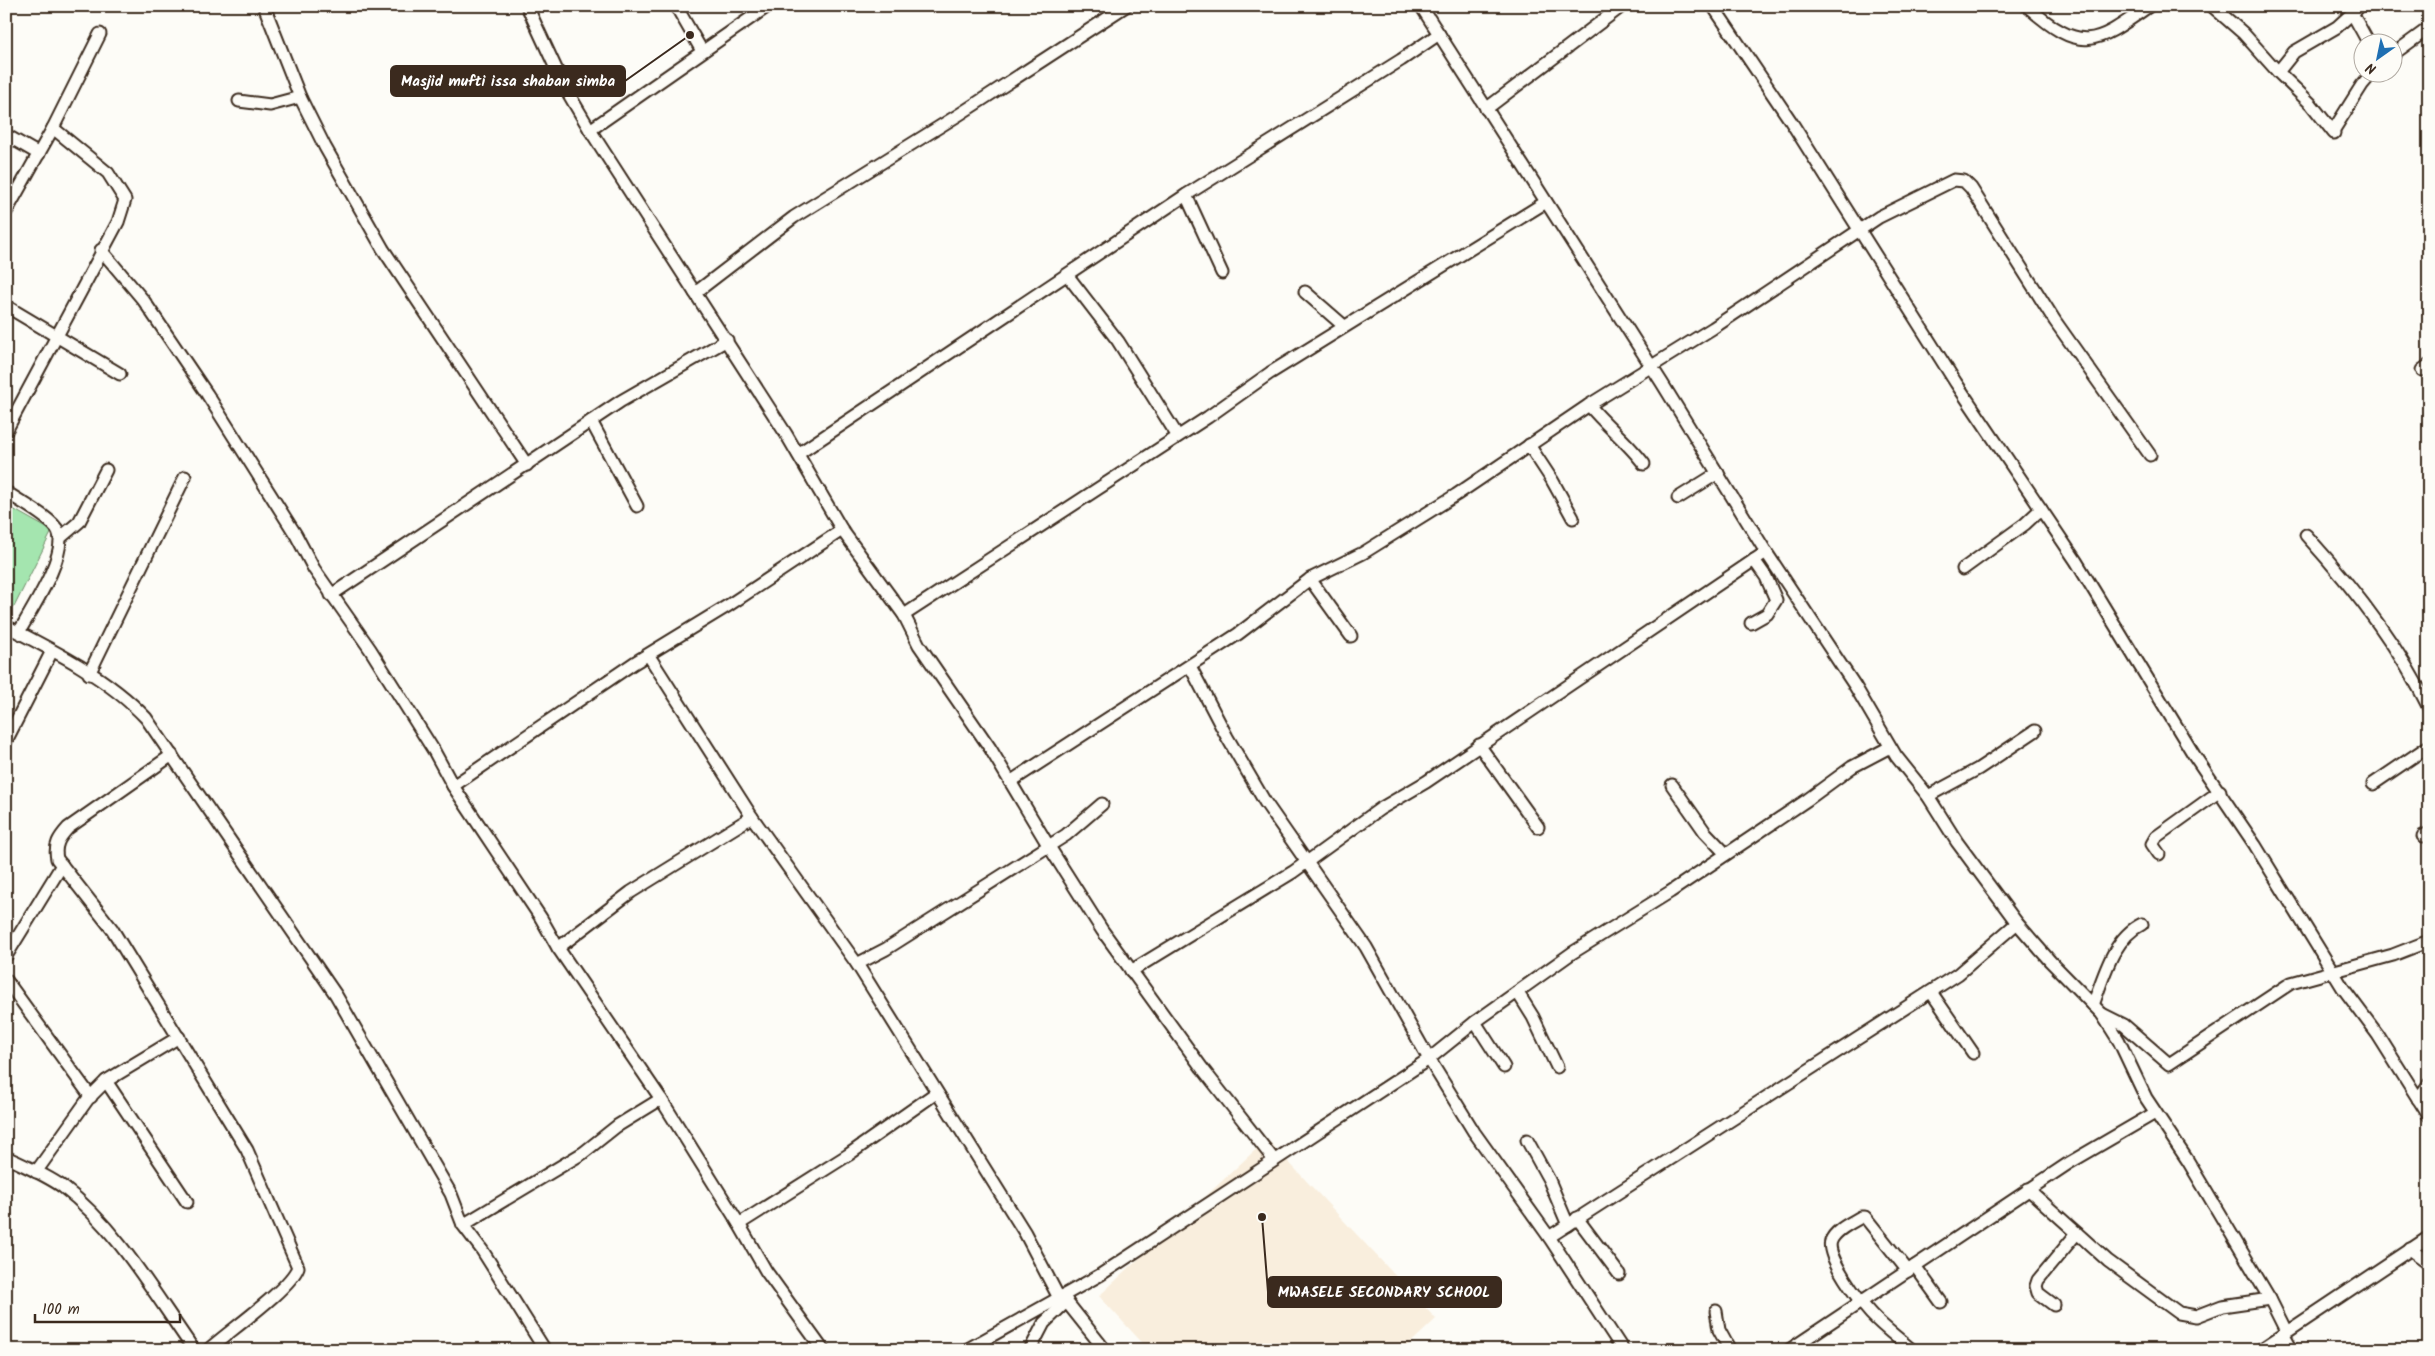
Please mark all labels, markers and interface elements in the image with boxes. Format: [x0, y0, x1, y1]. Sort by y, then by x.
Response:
north arrow [2352, 32, 2402, 82]
text: N [2362, 56, 2381, 80]
callout: Masjid mufti issa shaban simba [391, 66, 625, 96]
text: Masjid mufti issa shaban simba [401, 70, 615, 94]
callout: MWASELE SECONDARY SCHOOL [1268, 1277, 1501, 1307]
text: MWASELE SECONDARY SCHOOL [1278, 1281, 1490, 1305]
scale bar [35, 1291, 180, 1323]
text: 100 m [42, 1298, 80, 1322]

